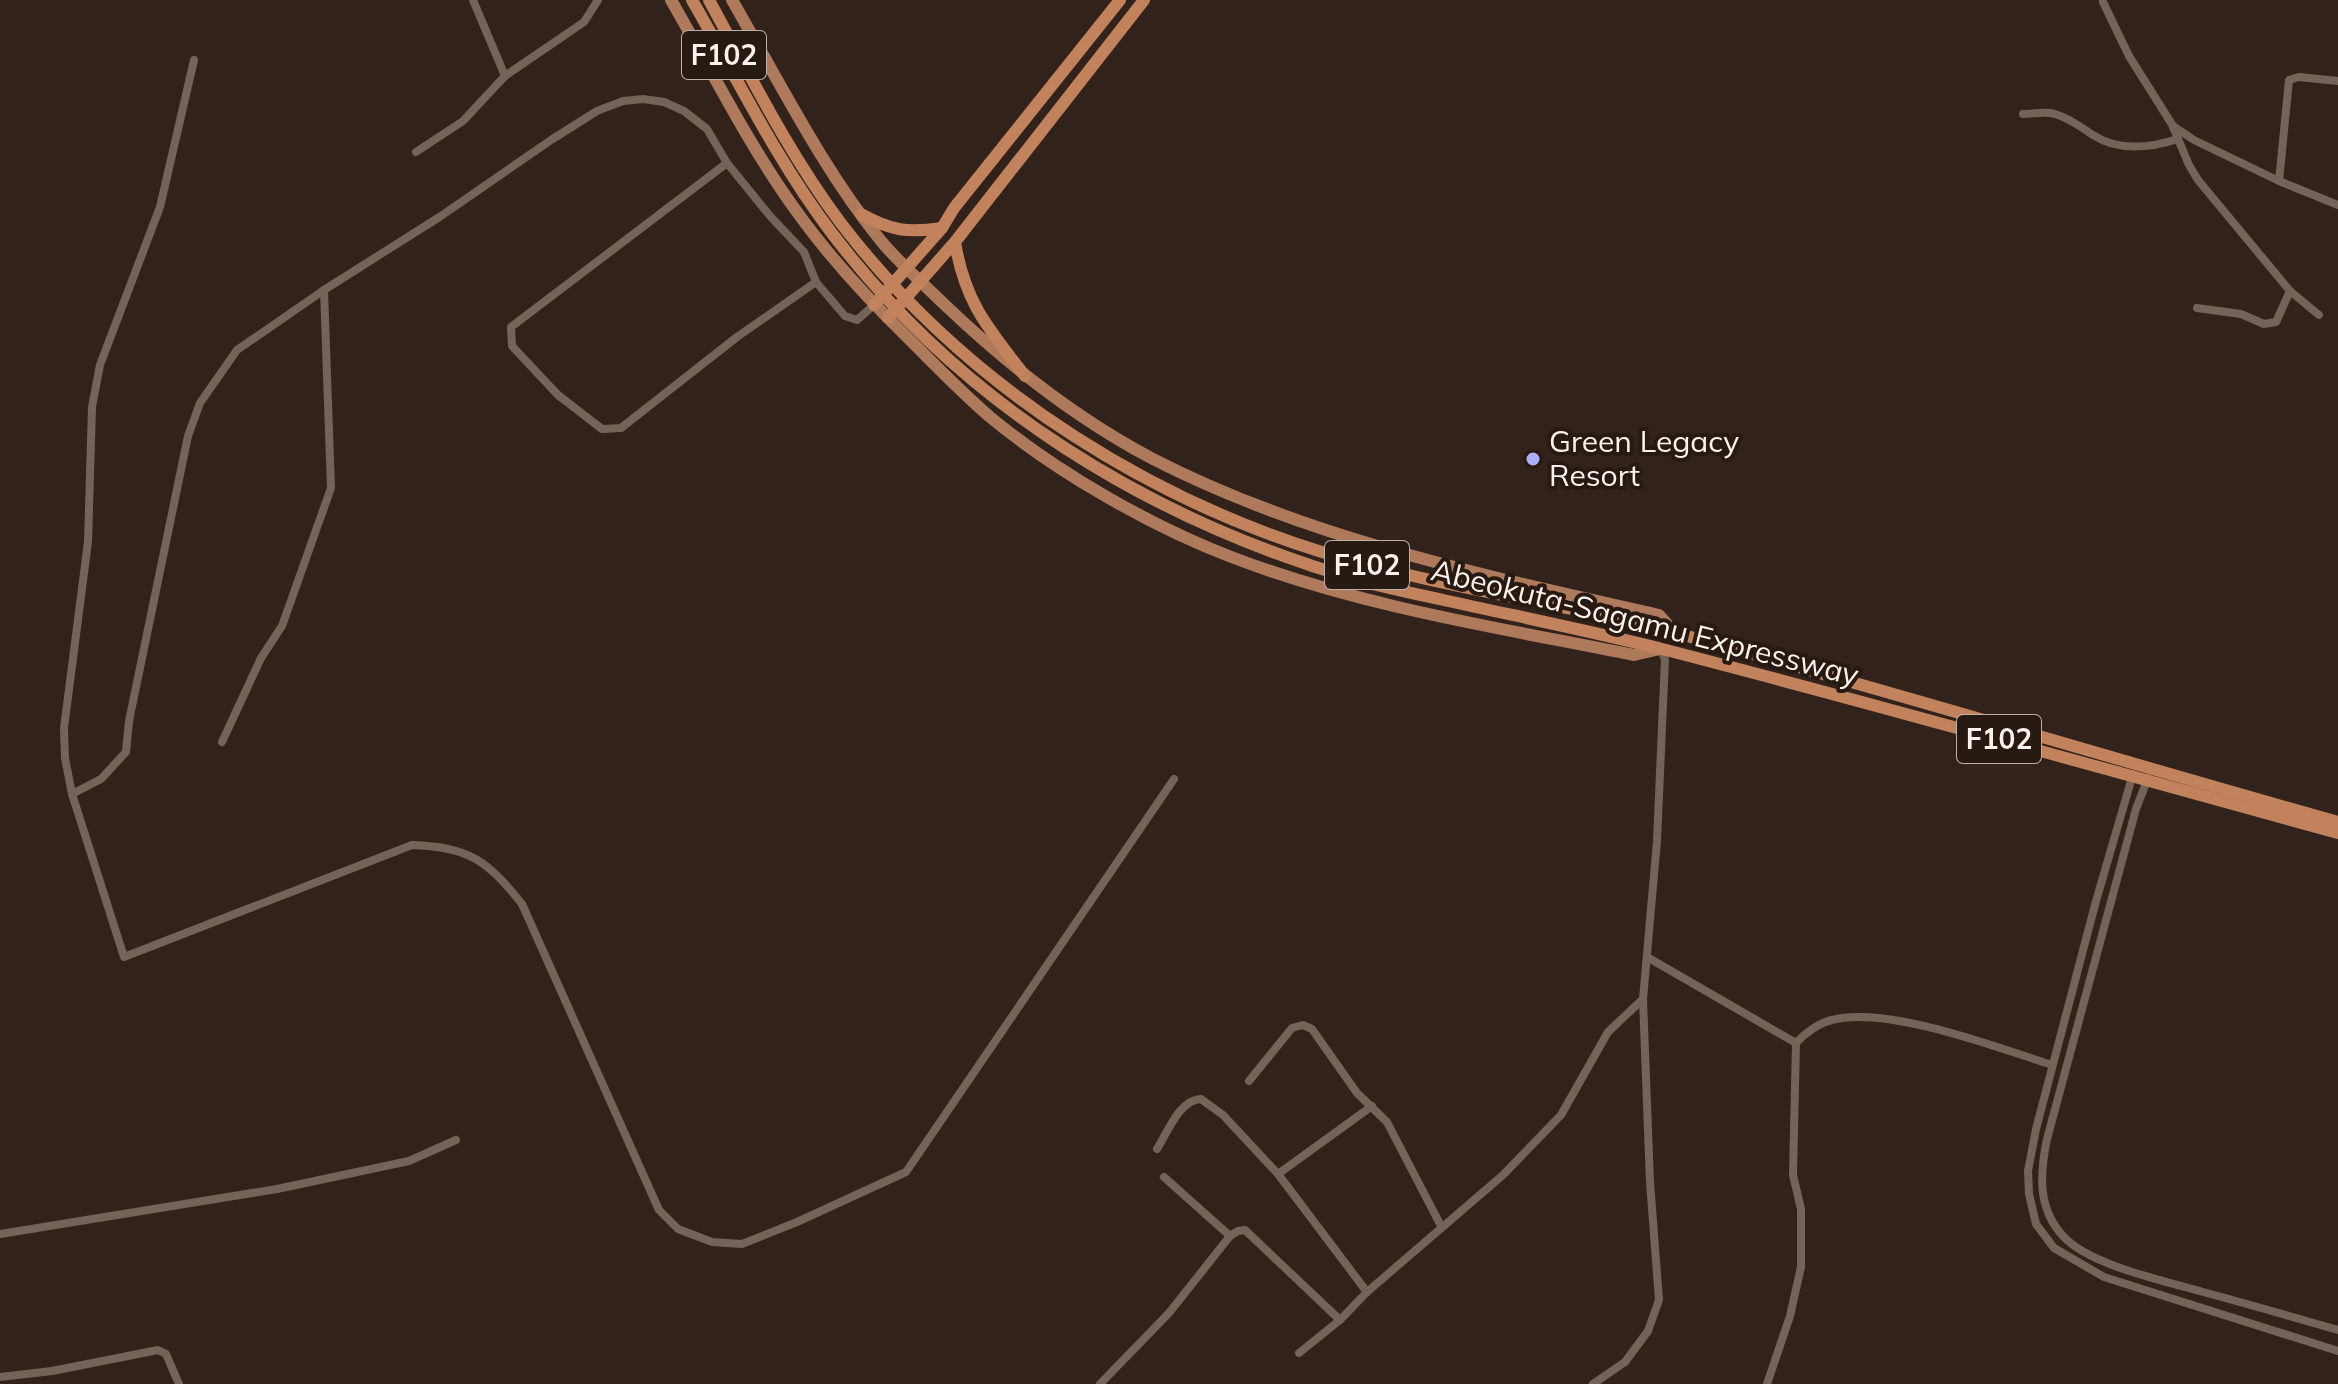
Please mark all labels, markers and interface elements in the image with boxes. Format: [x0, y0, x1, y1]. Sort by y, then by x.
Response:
road number: F102 [682, 31, 766, 79]
place label: Green Legacy Resort [1549, 422, 1739, 494]
marker: Green Legacy Resort [1524, 450, 1542, 468]
road number: F102 [1325, 541, 1409, 589]
street label: Abeokuta-Sagamu Expressway [1428, 550, 1863, 694]
road number: F102 [1957, 715, 2041, 763]

